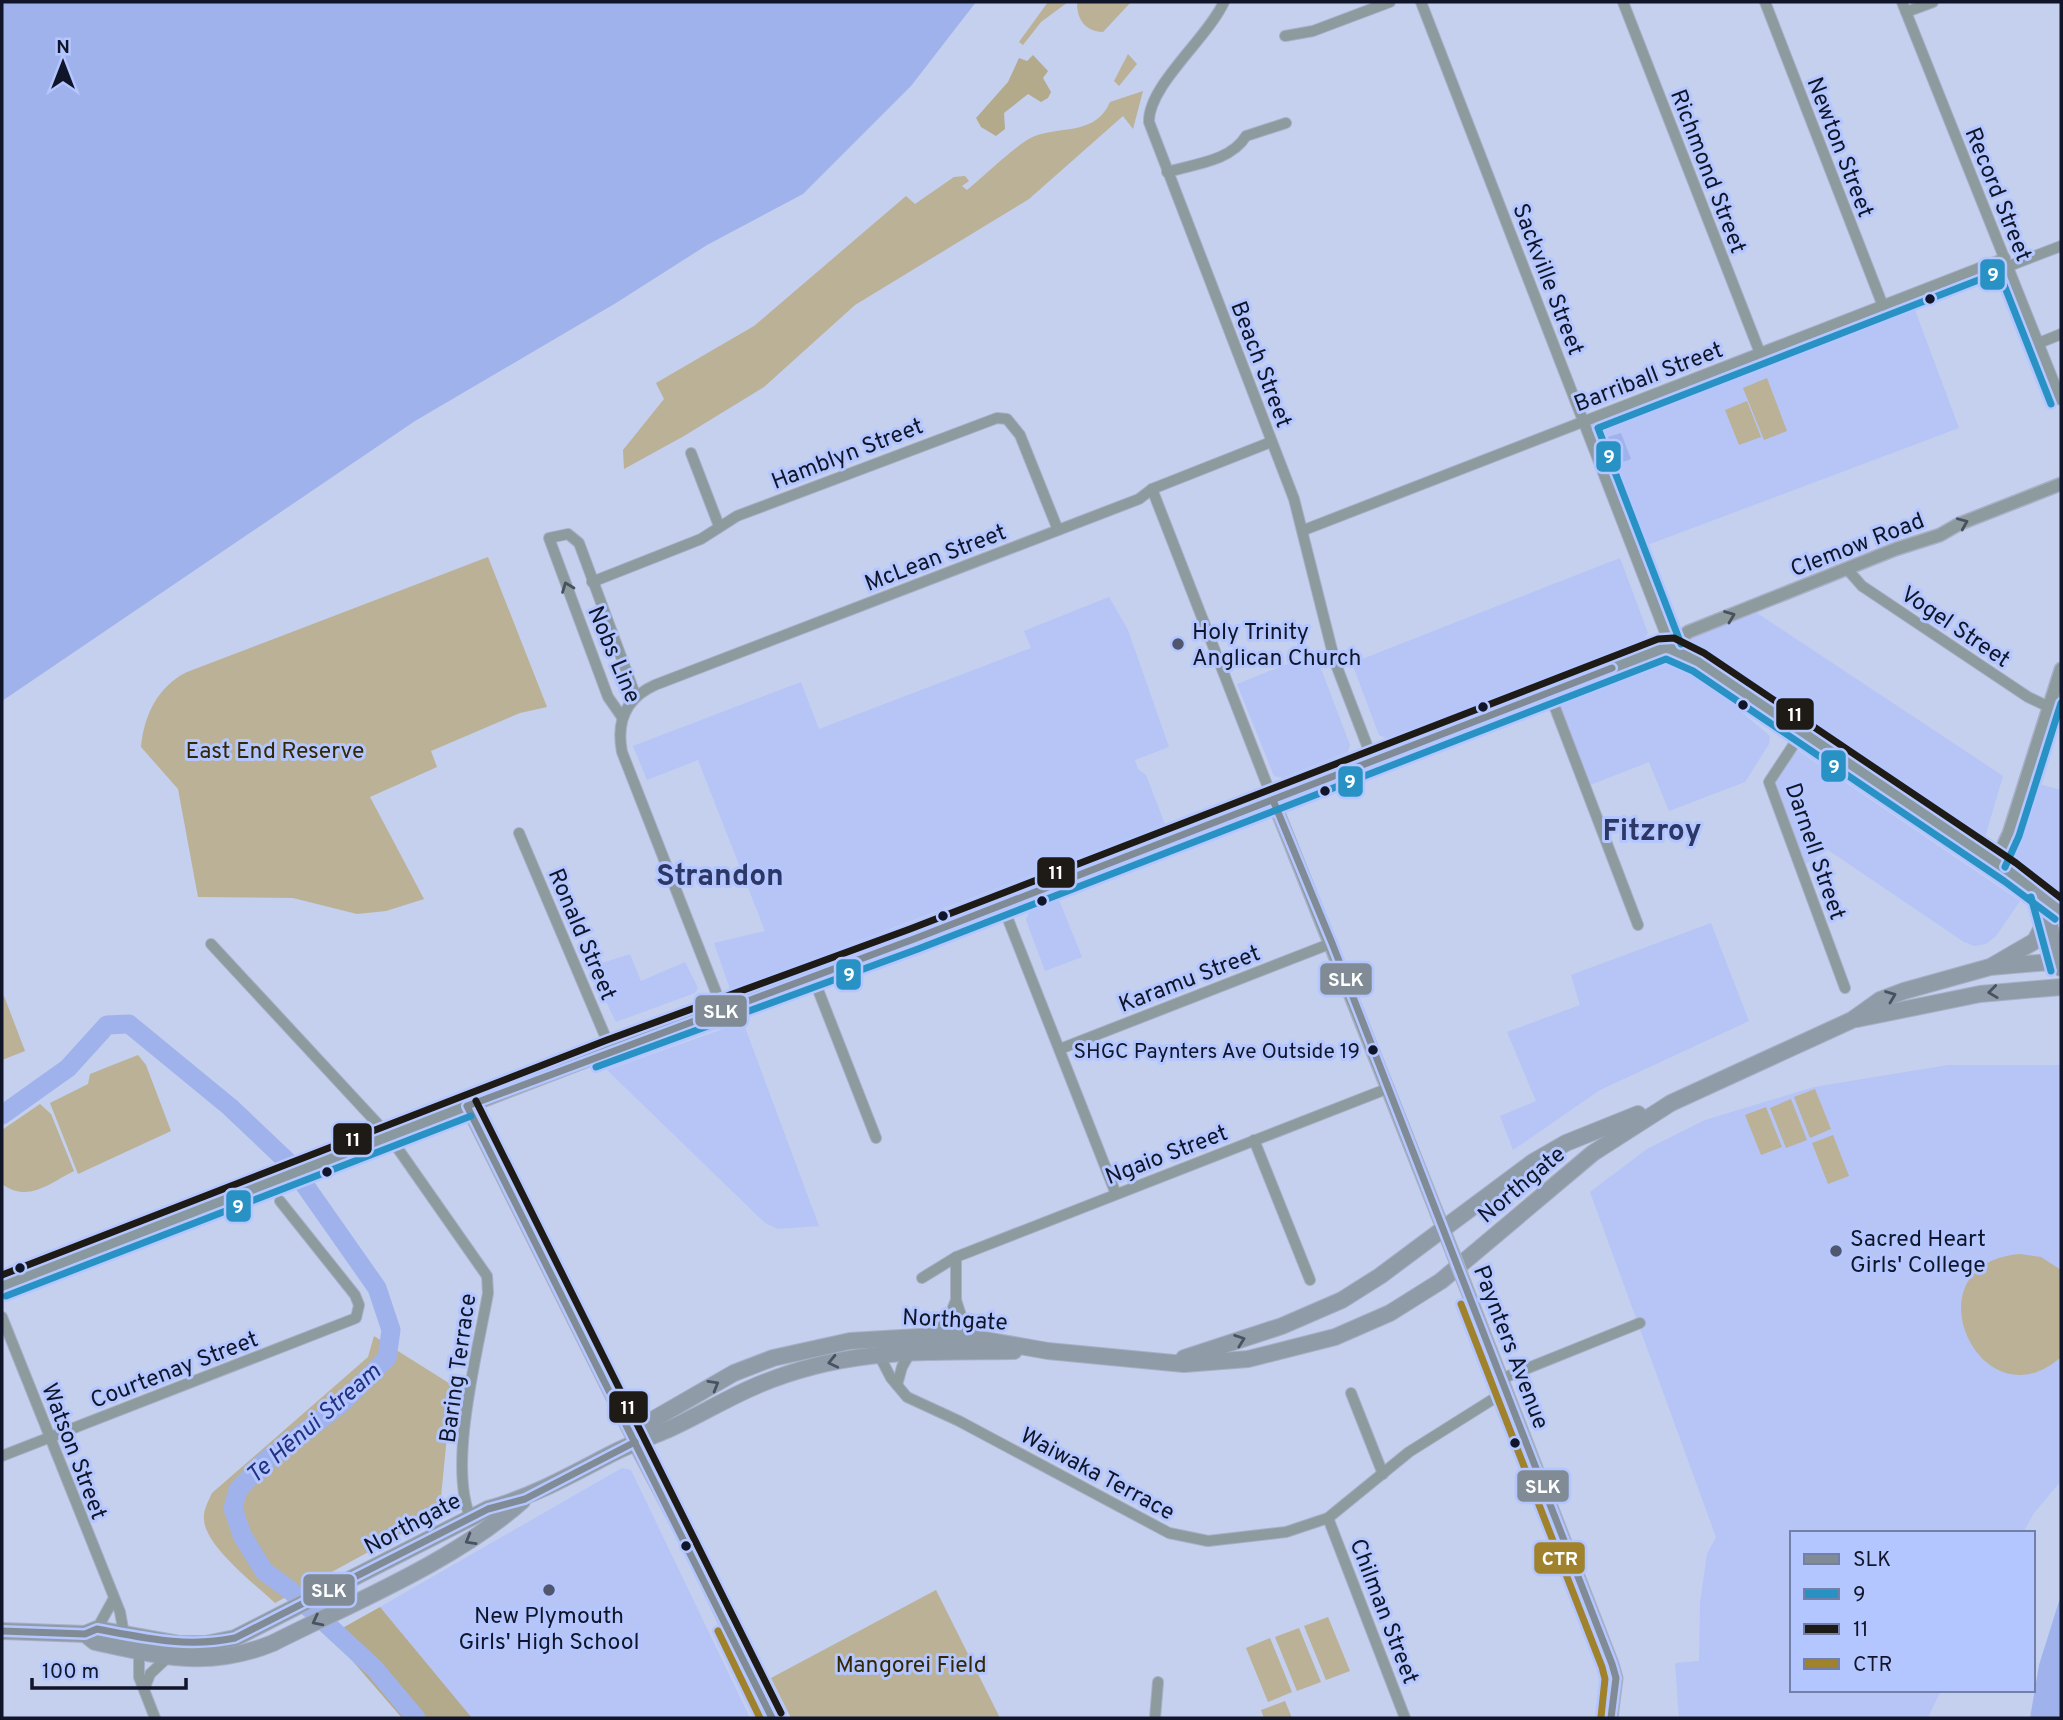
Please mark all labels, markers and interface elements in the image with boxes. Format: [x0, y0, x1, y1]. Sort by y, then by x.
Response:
north arrow [28, 28, 98, 98]
text: N [56, 36, 70, 60]
street label: Newton Street [1799, 74, 1879, 222]
street label: Richmond Street [1662, 86, 1751, 258]
street label: Record Street [1957, 124, 2037, 266]
street label: Sackville Street [1504, 200, 1589, 360]
line badge: 9 [1979, 258, 2006, 291]
text: 9 [1987, 264, 1999, 288]
unlabelled marker [1923, 292, 1937, 306]
street label: Beach Street [1222, 298, 1297, 432]
street label: Barriball Street [1570, 337, 1728, 420]
street label: Hamblyn Street [768, 413, 928, 498]
line badge: 9 [1595, 440, 1622, 473]
text: 9 [1603, 446, 1615, 470]
street label: Clemow Road [1787, 508, 1929, 585]
one-way arrow [1956, 517, 1968, 531]
street label: McLean Street [861, 519, 1011, 600]
street label: Vogel Street [1894, 581, 2015, 675]
one-way arrow [561, 582, 575, 594]
street label: Nobs Line [579, 602, 646, 708]
one-way arrow [1723, 610, 1735, 624]
place label: Holy Trinity Anglican Church [1192, 619, 1362, 674]
marker: Holy Trinity Anglican Church [1170, 636, 1186, 652]
line badge: 11 [1775, 697, 1815, 731]
unlabelled marker [1736, 698, 1750, 712]
unlabelled marker [1476, 700, 1490, 714]
text: 11 [1787, 704, 1803, 728]
park label: East End Reserve [186, 738, 364, 767]
line badge: 9 [1820, 749, 1847, 783]
text: 9 [1828, 756, 1840, 780]
line badge: 9 [1337, 765, 1364, 798]
text: 9 [1344, 771, 1356, 795]
street label: Darnell Street [1777, 780, 1851, 924]
unlabelled marker [1318, 784, 1332, 798]
district label: Fitzroy [1603, 814, 1701, 851]
line badge: 11 [1036, 856, 1076, 889]
district label: Strandon [656, 859, 784, 896]
text: 11 [1048, 862, 1064, 886]
street label: Ronald Street [540, 865, 621, 1005]
unlabelled marker [1035, 894, 1049, 908]
unlabelled marker [936, 909, 950, 923]
street label: Karamu Street [1115, 940, 1265, 1021]
line badge: 9 [835, 958, 862, 991]
line badge: SLK [1319, 962, 1373, 996]
text: 9 [843, 964, 855, 988]
text: SLK [1328, 969, 1364, 993]
one-way arrow [1987, 984, 1999, 999]
one-way arrow [1884, 990, 1896, 1004]
line badge: SLK [694, 994, 748, 1028]
text: SLK [703, 1001, 739, 1025]
place label: SHGC Paynters Ave Outside 19 [1073, 1039, 1360, 1066]
marker: SHGC Paynters Ave Outside 19 [1366, 1043, 1380, 1057]
street label: Ngaio Street [1102, 1120, 1232, 1193]
line badge: 11 [332, 1122, 373, 1156]
text: 11 [345, 1129, 361, 1153]
street label: Northgate [1473, 1141, 1572, 1231]
unlabelled marker [320, 1165, 334, 1179]
line badge: 9 [225, 1189, 252, 1223]
text: 9 [232, 1196, 244, 1220]
place label: Sacred Heart Girls' College [1850, 1226, 1986, 1281]
marker: Sacred Heart Girls' College [1828, 1243, 1844, 1259]
unlabelled marker [13, 1261, 27, 1275]
street label: Paynters Avenue [1465, 1262, 1554, 1434]
street label: Baring Terrace [435, 1292, 484, 1445]
street label: Northgate [901, 1304, 1008, 1339]
street label: Courtenay Street [87, 1326, 263, 1417]
one-way arrow [1234, 1334, 1246, 1348]
one-way arrow [828, 1354, 840, 1368]
water label: Te Hēnui Stream [241, 1357, 388, 1491]
street label: Watson Street [33, 1380, 112, 1524]
one-way arrow [706, 1380, 719, 1393]
line badge: 11 [608, 1390, 649, 1424]
text: 11 [620, 1397, 636, 1421]
street label: Waiwaka Terrace [1015, 1422, 1179, 1528]
unlabelled marker [1508, 1436, 1522, 1450]
line badge: SLK [1516, 1469, 1570, 1503]
text: SLK [1525, 1476, 1561, 1500]
street label: Northgate [360, 1488, 467, 1563]
legend [1790, 1531, 2035, 1692]
one-way arrow [465, 1532, 478, 1545]
street label: Chilman Street [1342, 1535, 1424, 1689]
unlabelled marker [679, 1539, 693, 1553]
line badge: CTR [1533, 1541, 1586, 1575]
text: SLK [1853, 1547, 1891, 1574]
text: CTR [1542, 1548, 1578, 1572]
line badge: SLK [302, 1573, 356, 1607]
text: SLK [311, 1580, 347, 1604]
marker: New Plymouth Girls' High School [541, 1582, 557, 1598]
text: 9 [1853, 1582, 1866, 1609]
place label: New Plymouth Girls' High School [458, 1603, 640, 1658]
one-way arrow [312, 1612, 324, 1626]
text: 11 [1853, 1617, 1869, 1644]
scale bar [32, 1646, 186, 1690]
park label: Mangorei Field [835, 1652, 987, 1681]
text: CTR [1853, 1652, 1893, 1679]
text: 100 m [42, 1659, 99, 1686]

